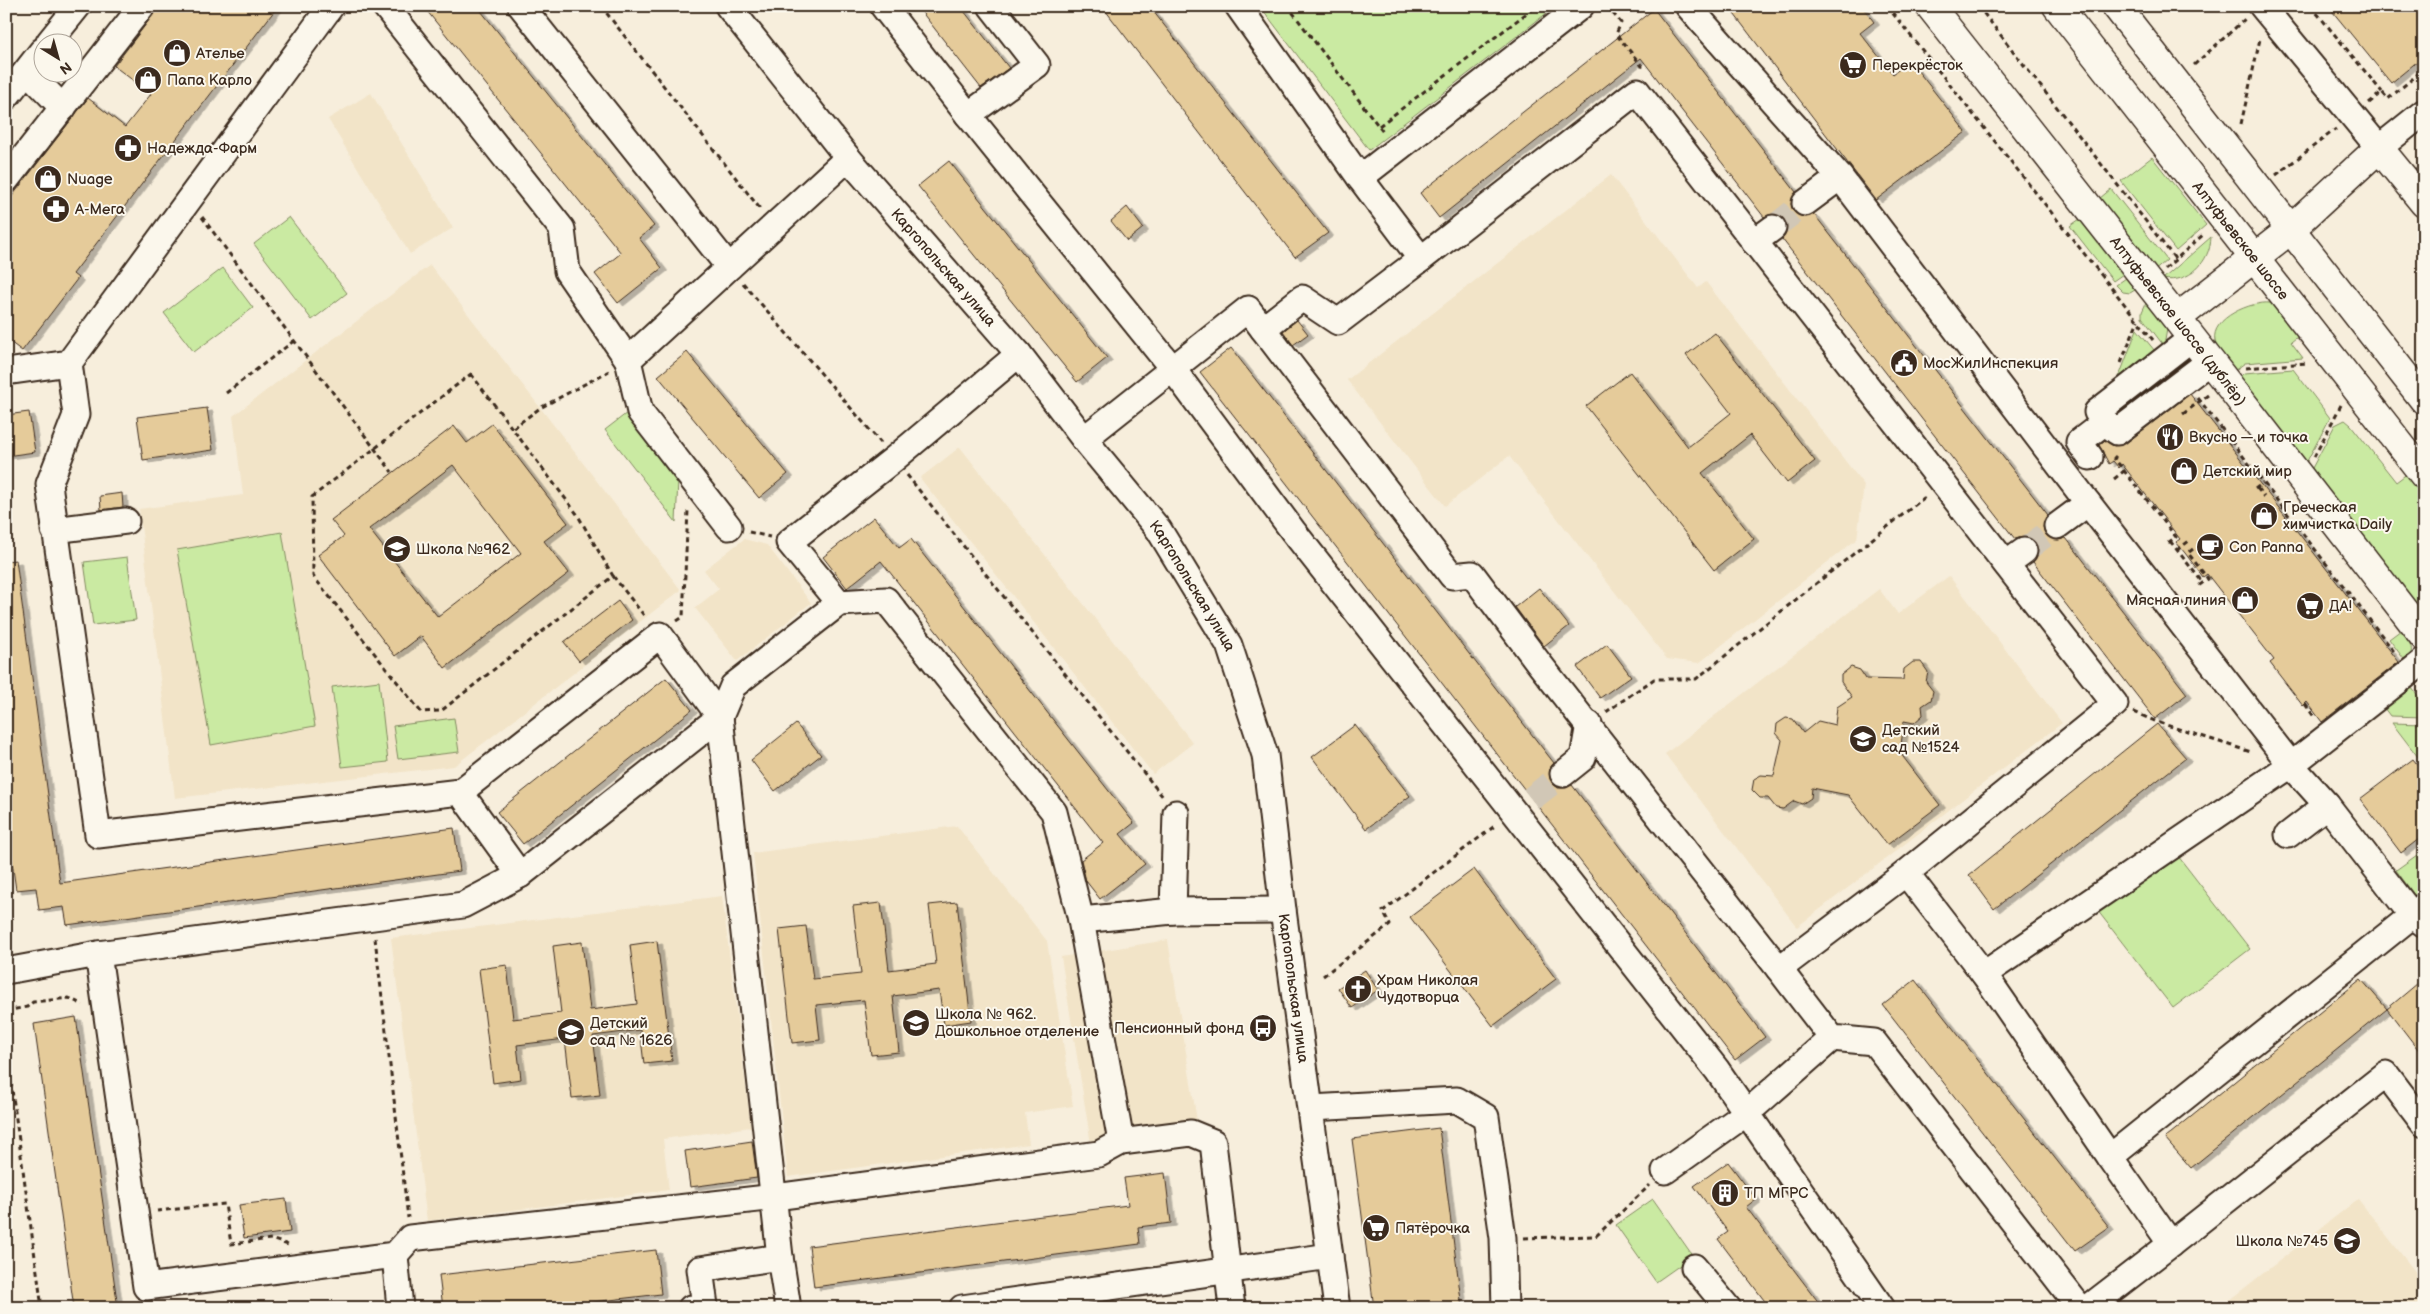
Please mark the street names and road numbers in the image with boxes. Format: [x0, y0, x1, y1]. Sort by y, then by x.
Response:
street label: Алтуфьевское шоссе [2188, 177, 2293, 304]
street label: Каргопольская улица [887, 205, 1000, 331]
street label: Алтуфьевское шоссе (дублёр) [2105, 232, 2251, 409]
street label: Каргопольская улица [1145, 516, 1240, 654]
street label: Каргопольская улица [1274, 912, 1313, 1064]

